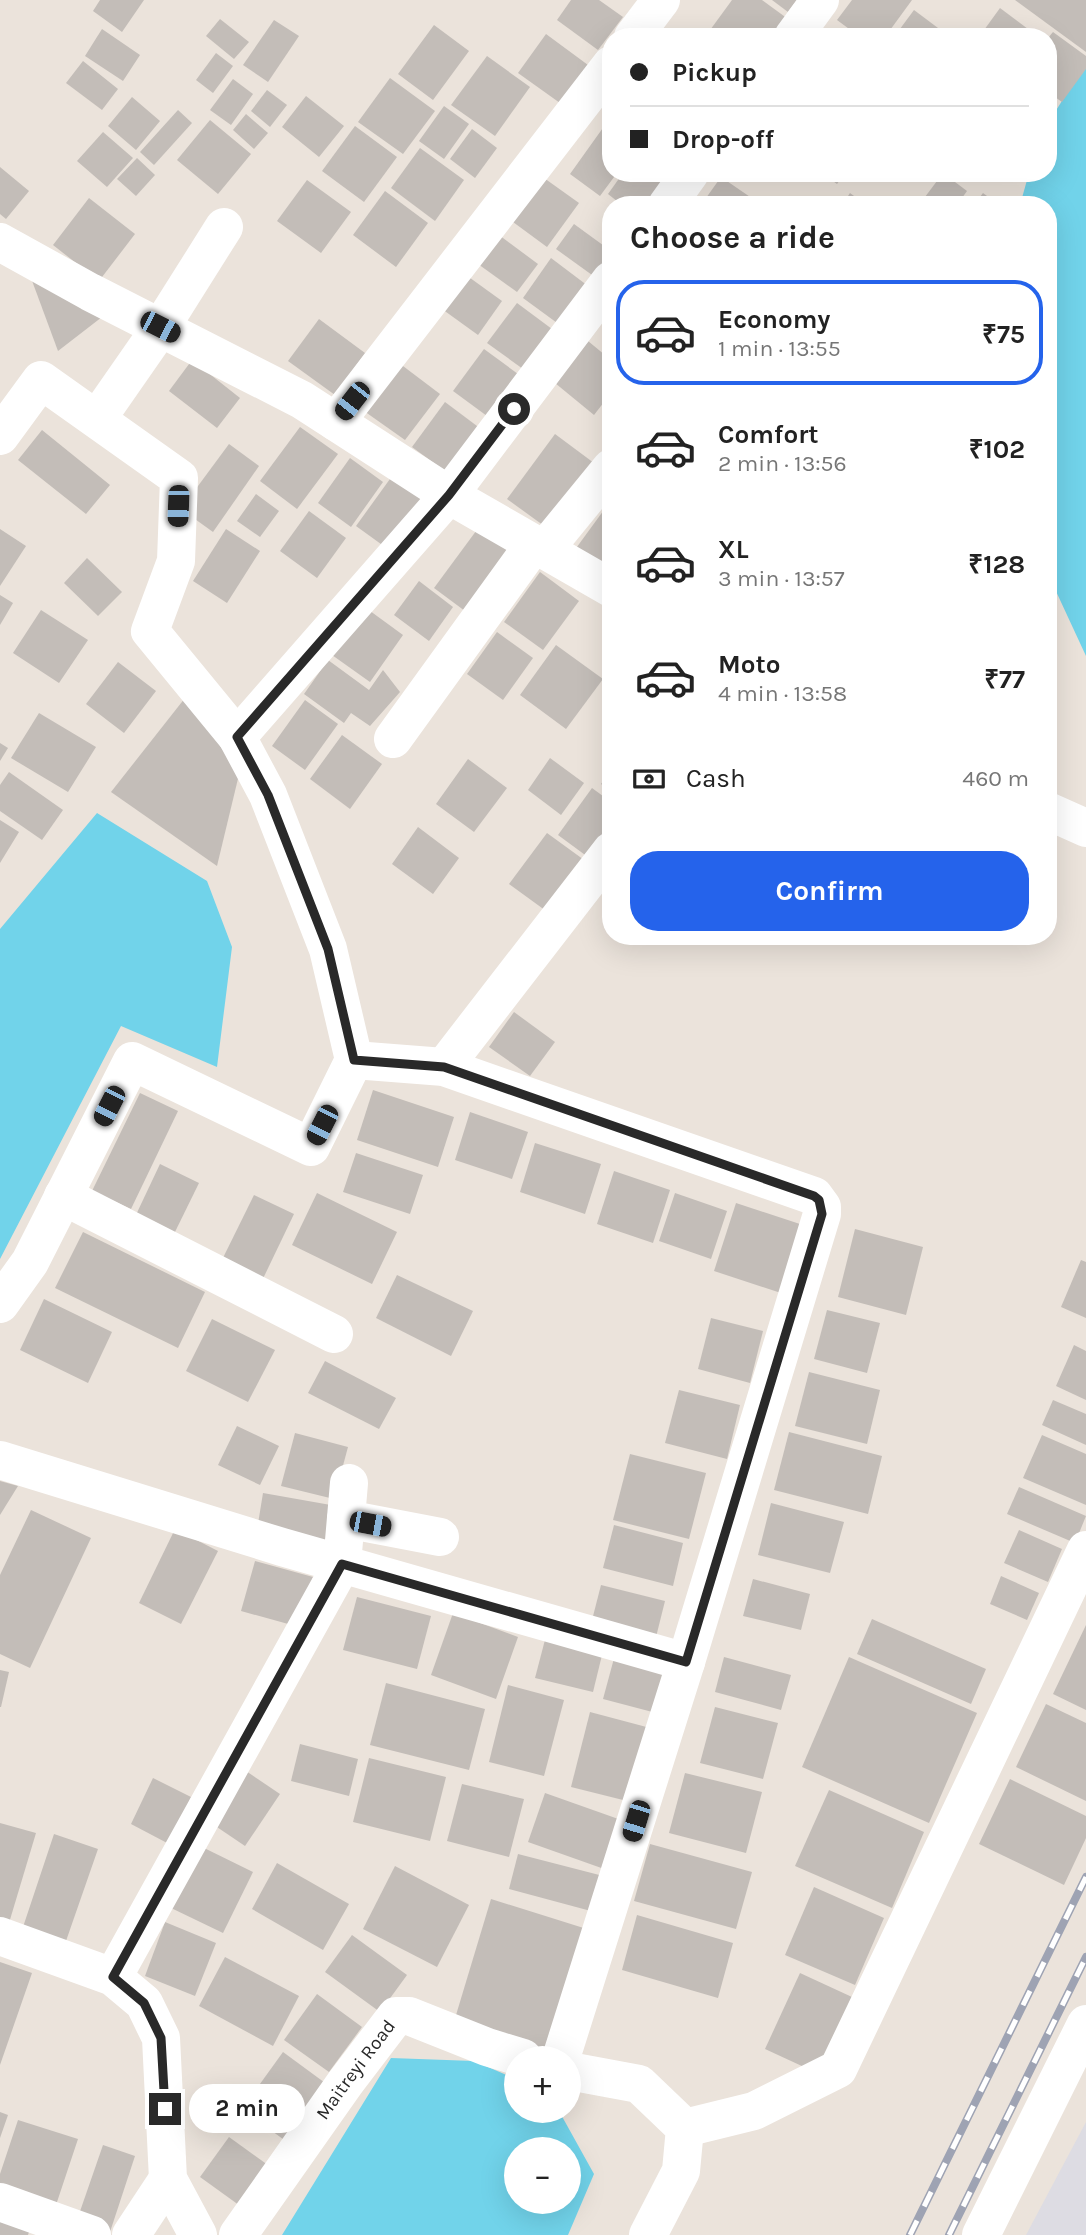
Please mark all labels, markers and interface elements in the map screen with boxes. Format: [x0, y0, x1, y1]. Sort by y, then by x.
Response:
text: Pickup [672, 57, 757, 88]
text: Drop-off [672, 124, 774, 155]
text: Choose a ride [630, 219, 835, 256]
icon: car [634, 301, 697, 364]
text: Economy [718, 304, 830, 335]
car [137, 308, 184, 346]
text: ₹75 [982, 319, 1025, 350]
text: 1 min · 13:55 [718, 335, 841, 362]
car [331, 378, 374, 424]
route start [498, 393, 530, 425]
icon: car [634, 416, 697, 479]
text: Comfort [718, 419, 819, 450]
text: ₹102 [969, 434, 1025, 465]
text: 2 min · 13:56 [718, 450, 847, 477]
car [167, 485, 190, 527]
icon: car [634, 531, 697, 594]
text: XL [718, 534, 749, 565]
text: ₹128 [968, 549, 1025, 580]
text: 3 min · 13:57 [718, 565, 845, 592]
icon: car [634, 646, 697, 709]
text: Moto [718, 649, 780, 680]
text: ₹77 [984, 664, 1025, 695]
text: 4 min · 13:58 [718, 680, 847, 707]
icon: cash [630, 760, 668, 798]
text: Cash [686, 763, 746, 794]
text: 460 m [962, 765, 1029, 792]
button: Confirm [630, 851, 1029, 931]
car [91, 1083, 128, 1129]
car [304, 1102, 341, 1148]
car [348, 1510, 393, 1538]
car [620, 1798, 653, 1844]
street label: Maitreyi Road [312, 2015, 400, 2124]
map controls [504, 2046, 581, 2214]
button: + [504, 2046, 581, 2123]
callout: 2 min [190, 2084, 305, 2134]
route end [149, 2093, 181, 2125]
text: 2 min [215, 2095, 279, 2122]
button: − [504, 2137, 581, 2214]

